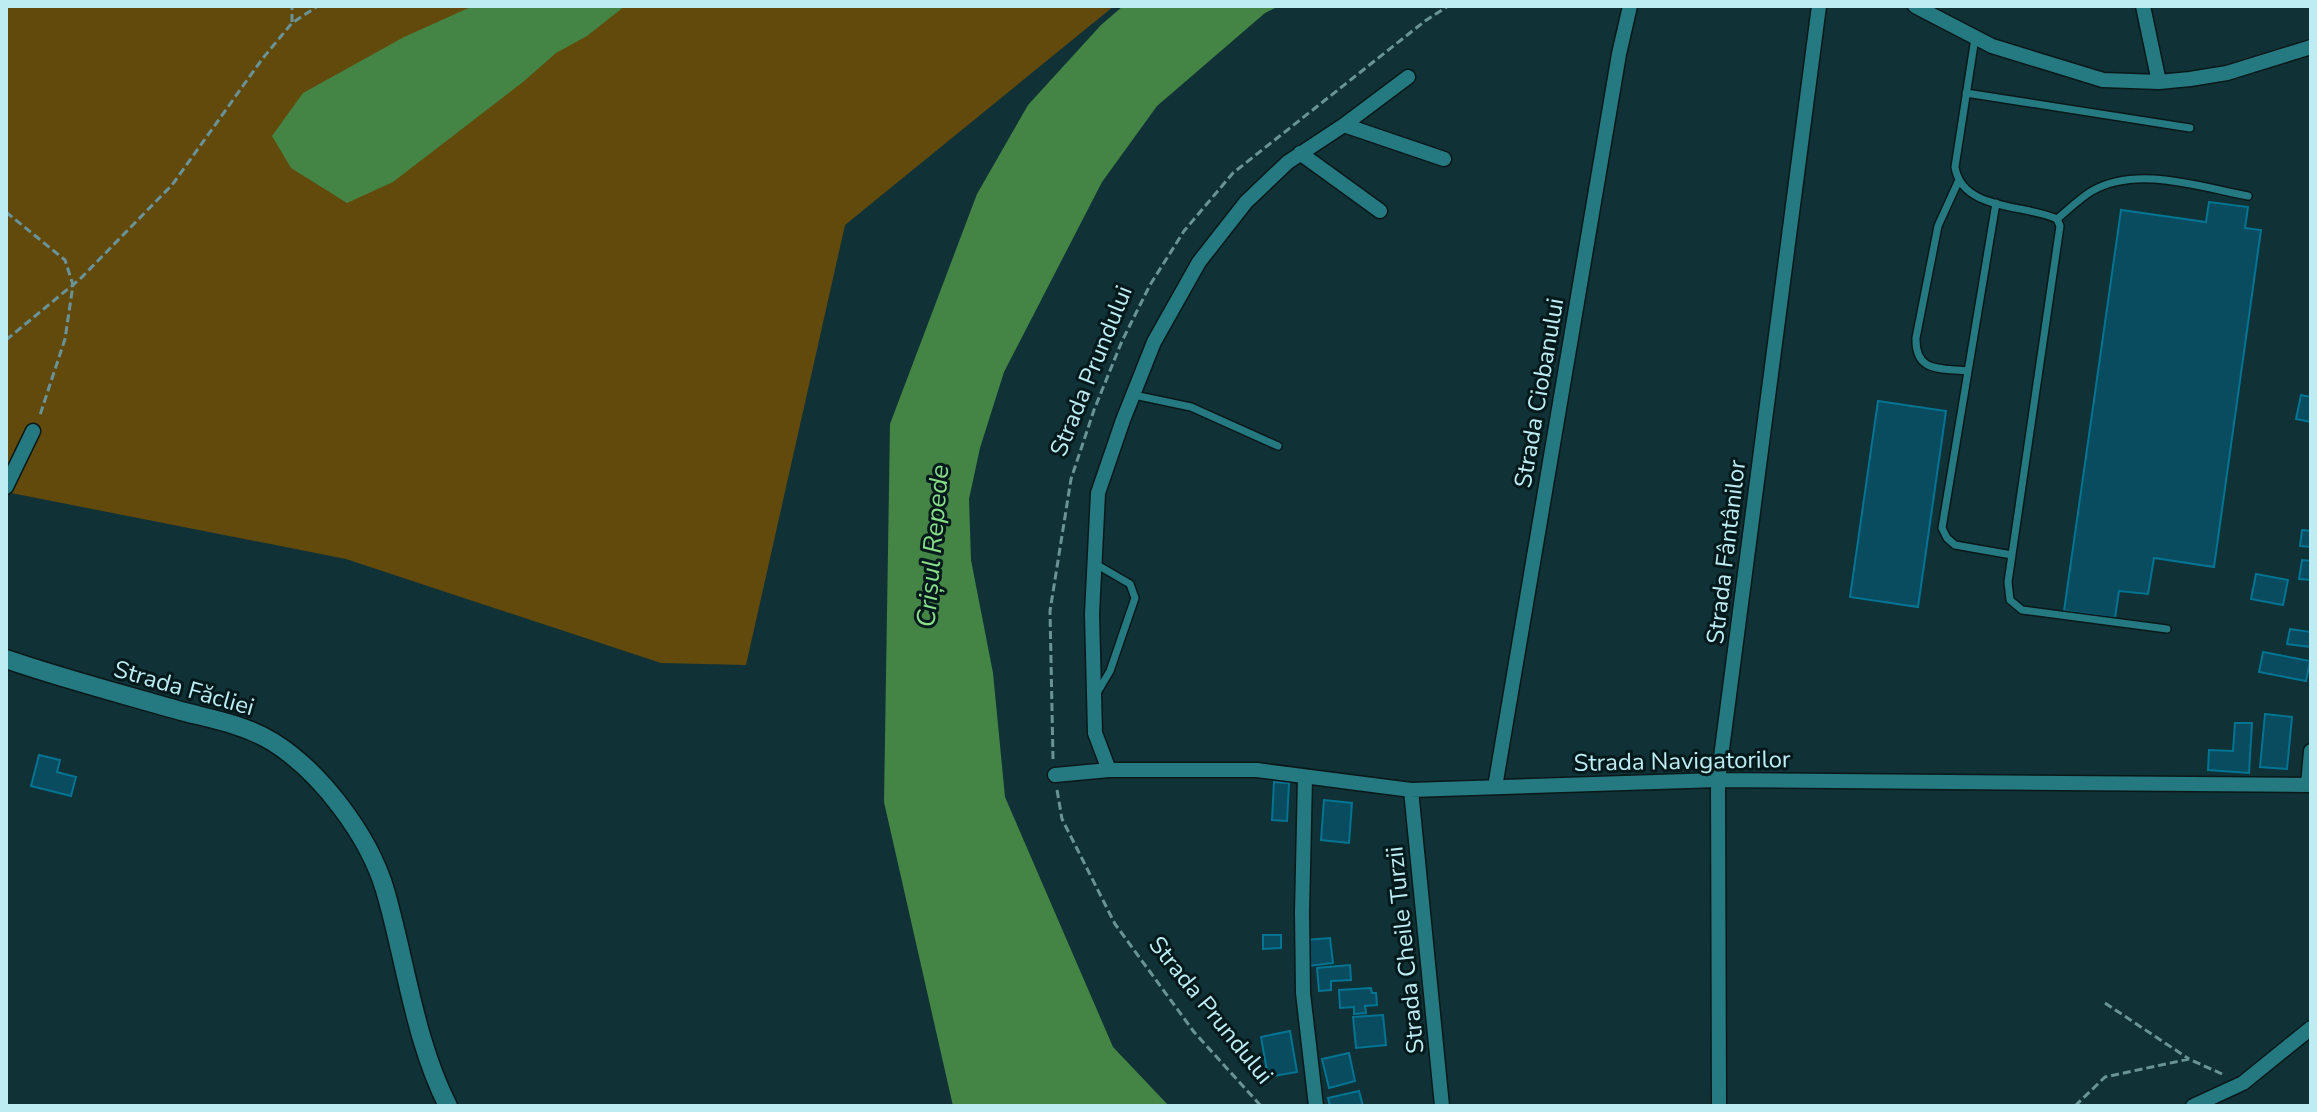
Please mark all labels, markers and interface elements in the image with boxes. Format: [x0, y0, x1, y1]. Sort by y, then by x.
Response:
street label: Strada Prundului [1042, 281, 1140, 461]
street label: Strada Ciobanului [1507, 296, 1571, 490]
street label: Strada Fântânilor [1699, 458, 1753, 646]
water label: Crișul Repede [908, 463, 958, 629]
street label: Strada Făcliei [110, 653, 258, 723]
street label: Strada Navigatorilor [1573, 743, 1791, 779]
street label: Strada Cheile Turzii [1378, 845, 1432, 1055]
street label: Strada Prundului [1141, 929, 1281, 1091]

